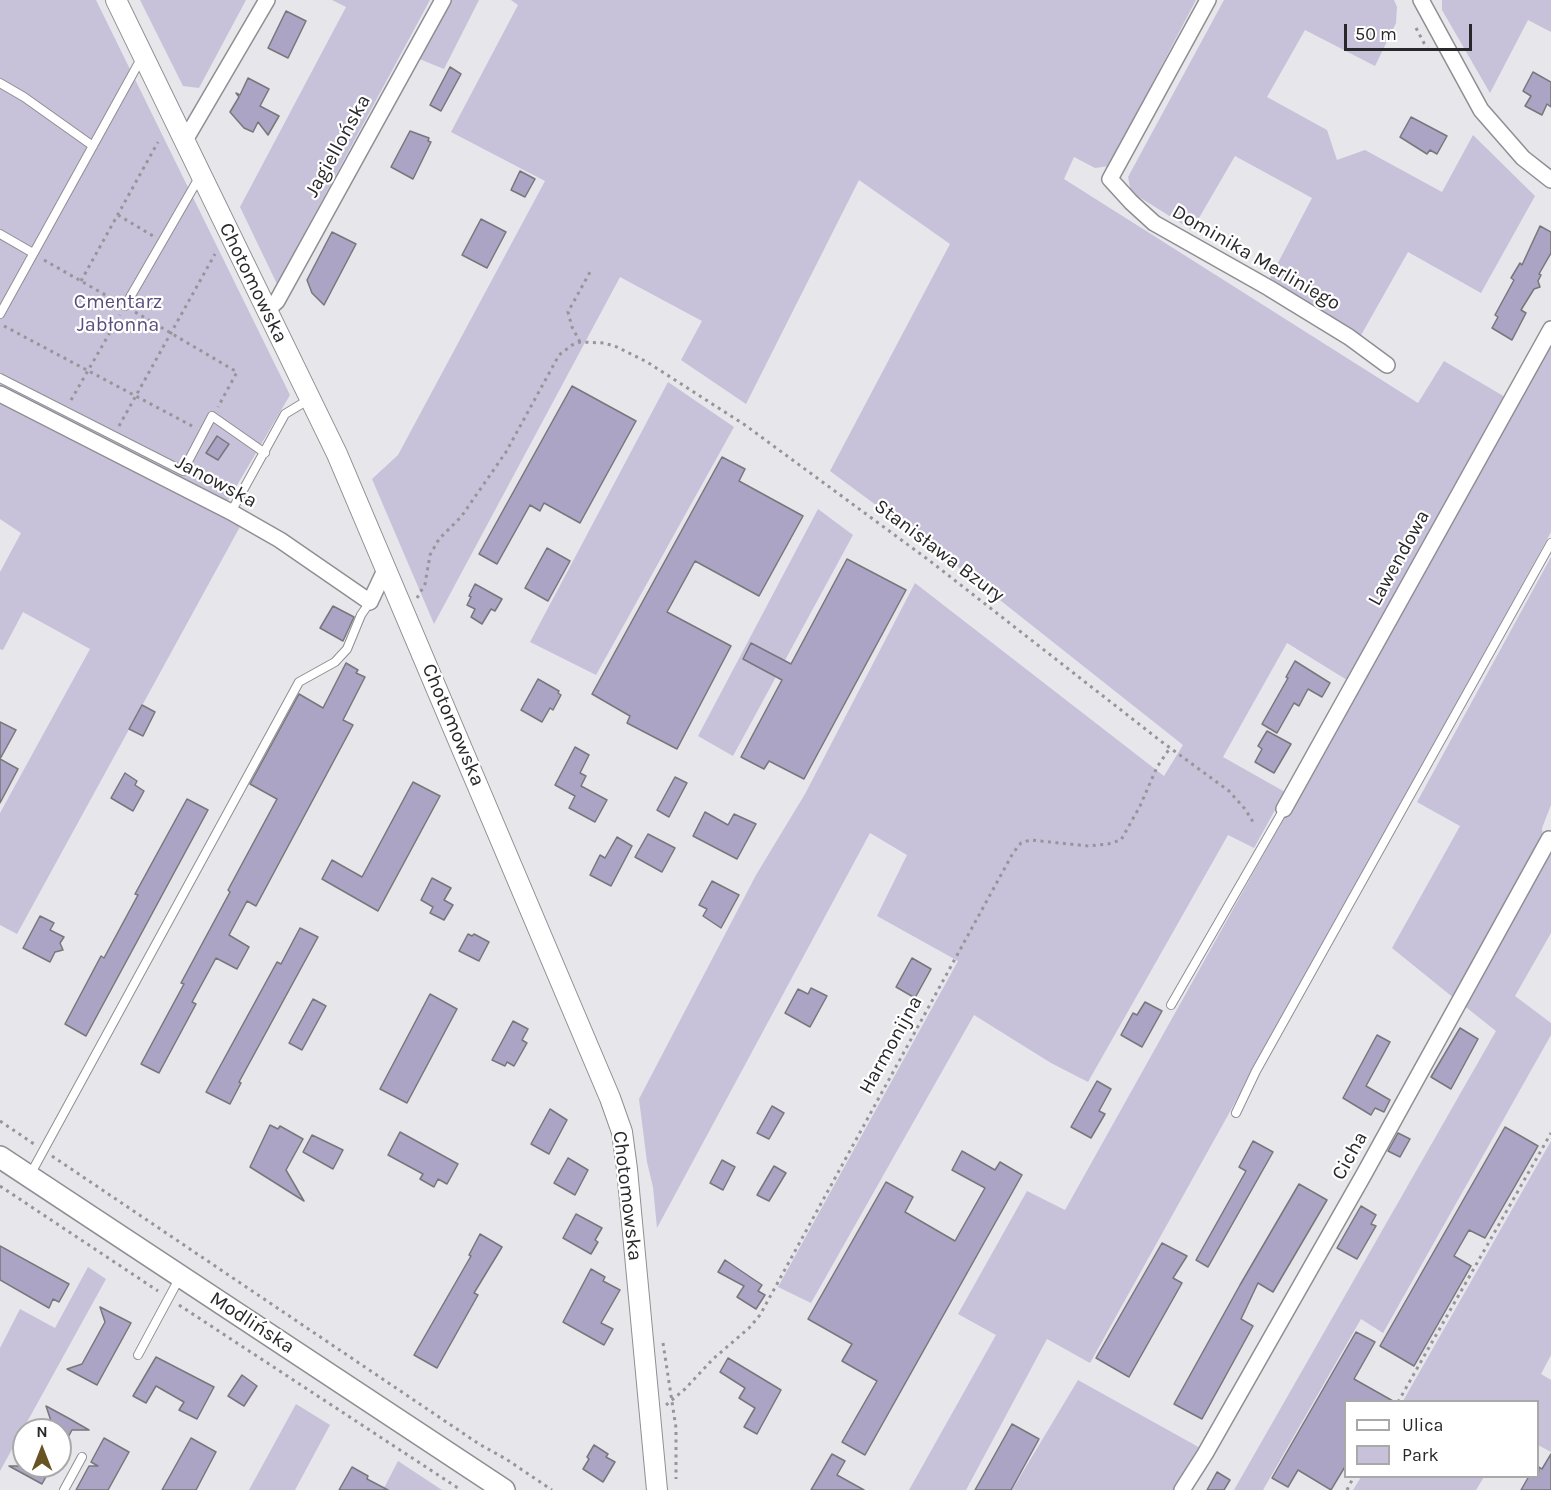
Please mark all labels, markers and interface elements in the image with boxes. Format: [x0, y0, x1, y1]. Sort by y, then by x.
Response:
scale bar [1347, 12, 1474, 50]
text: 50 m [1355, 23, 1397, 45]
street label: Jagiellońska [300, 91, 376, 201]
street label: Dominika Merliniego [1168, 200, 1344, 316]
street label: Chotomowska [214, 219, 292, 347]
park label: Cmentarz Jabłonna [74, 290, 162, 337]
street label: Janowska [171, 450, 261, 514]
street label: Stanisława Bzury [869, 494, 1009, 608]
street label: Lawendowa [1363, 506, 1435, 610]
street label: Chotomowska [416, 660, 490, 790]
street label: Harmonijna [854, 992, 928, 1098]
street label: Cicha [1327, 1128, 1373, 1184]
street label: Chotomowska [607, 1130, 647, 1262]
street label: Modlińska [205, 1287, 299, 1359]
legend [1344, 1400, 1539, 1478]
text: Ulica [1402, 1414, 1443, 1436]
north arrow [12, 1418, 72, 1478]
text: N [36, 1422, 48, 1441]
text: Park [1402, 1444, 1439, 1466]

